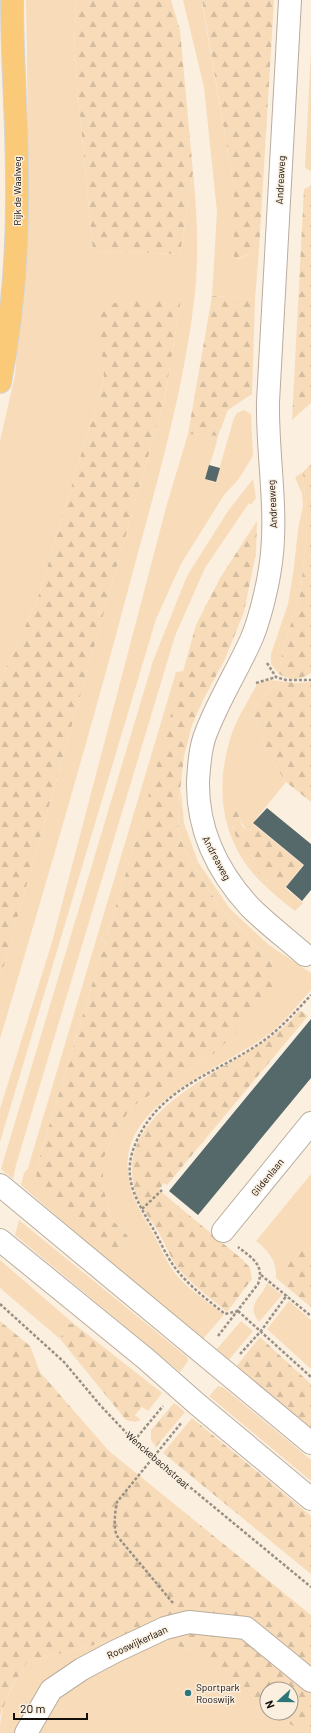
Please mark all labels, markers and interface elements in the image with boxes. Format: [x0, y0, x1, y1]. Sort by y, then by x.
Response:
street label: Andreaweg [273, 155, 287, 205]
street label: Rijk de Waalweg [11, 156, 23, 226]
street label: Andreaweg [265, 479, 279, 529]
street label: Andreaweg [200, 834, 234, 882]
street label: Gildenlaan [248, 1156, 286, 1198]
street label: Wenckebachstraat [123, 1429, 193, 1491]
street label: Rooswijkerlaan [105, 1623, 169, 1661]
place label: Sportpark Rooswijk [196, 1681, 239, 1705]
north arrow [259, 1681, 299, 1721]
marker: Sportpark Rooswijk [183, 1688, 193, 1698]
scale bar [14, 1695, 87, 1721]
text: N [262, 1699, 277, 1711]
text: 20 m [20, 1701, 46, 1715]

